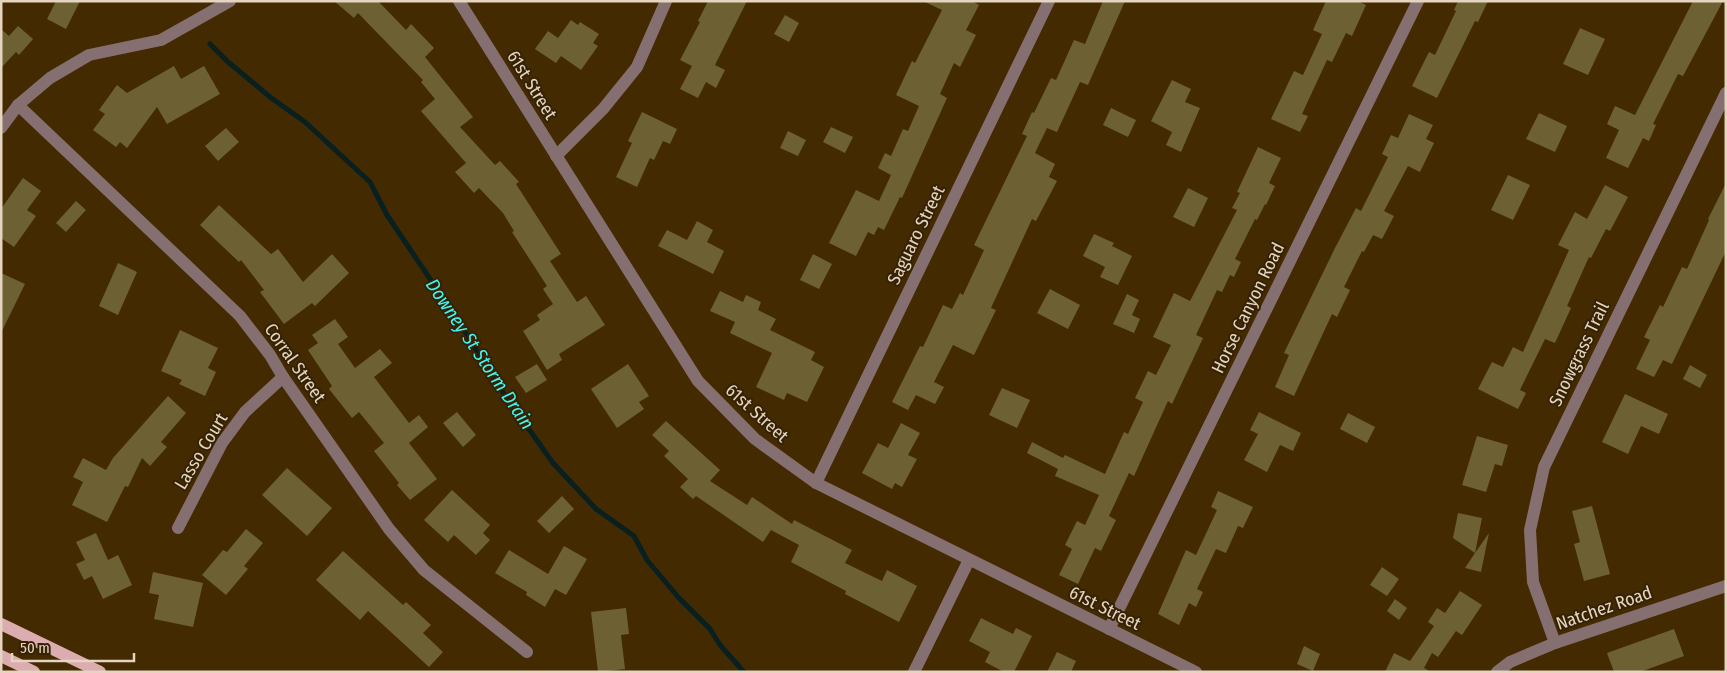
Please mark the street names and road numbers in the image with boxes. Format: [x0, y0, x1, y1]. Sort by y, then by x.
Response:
street label: 61st Street [502, 46, 562, 124]
street label: Saguaro Street [882, 182, 950, 288]
street label: Horse Canyon Road [1207, 239, 1289, 377]
street label: Snowgrass Trail [1544, 298, 1614, 410]
street label: Corral Street [260, 319, 330, 407]
street label: 61st Street [721, 379, 793, 447]
street label: Lasso Court [170, 409, 232, 493]
street label: 61st Street [1065, 581, 1145, 635]
street label: Natchez Road [1553, 581, 1655, 635]

